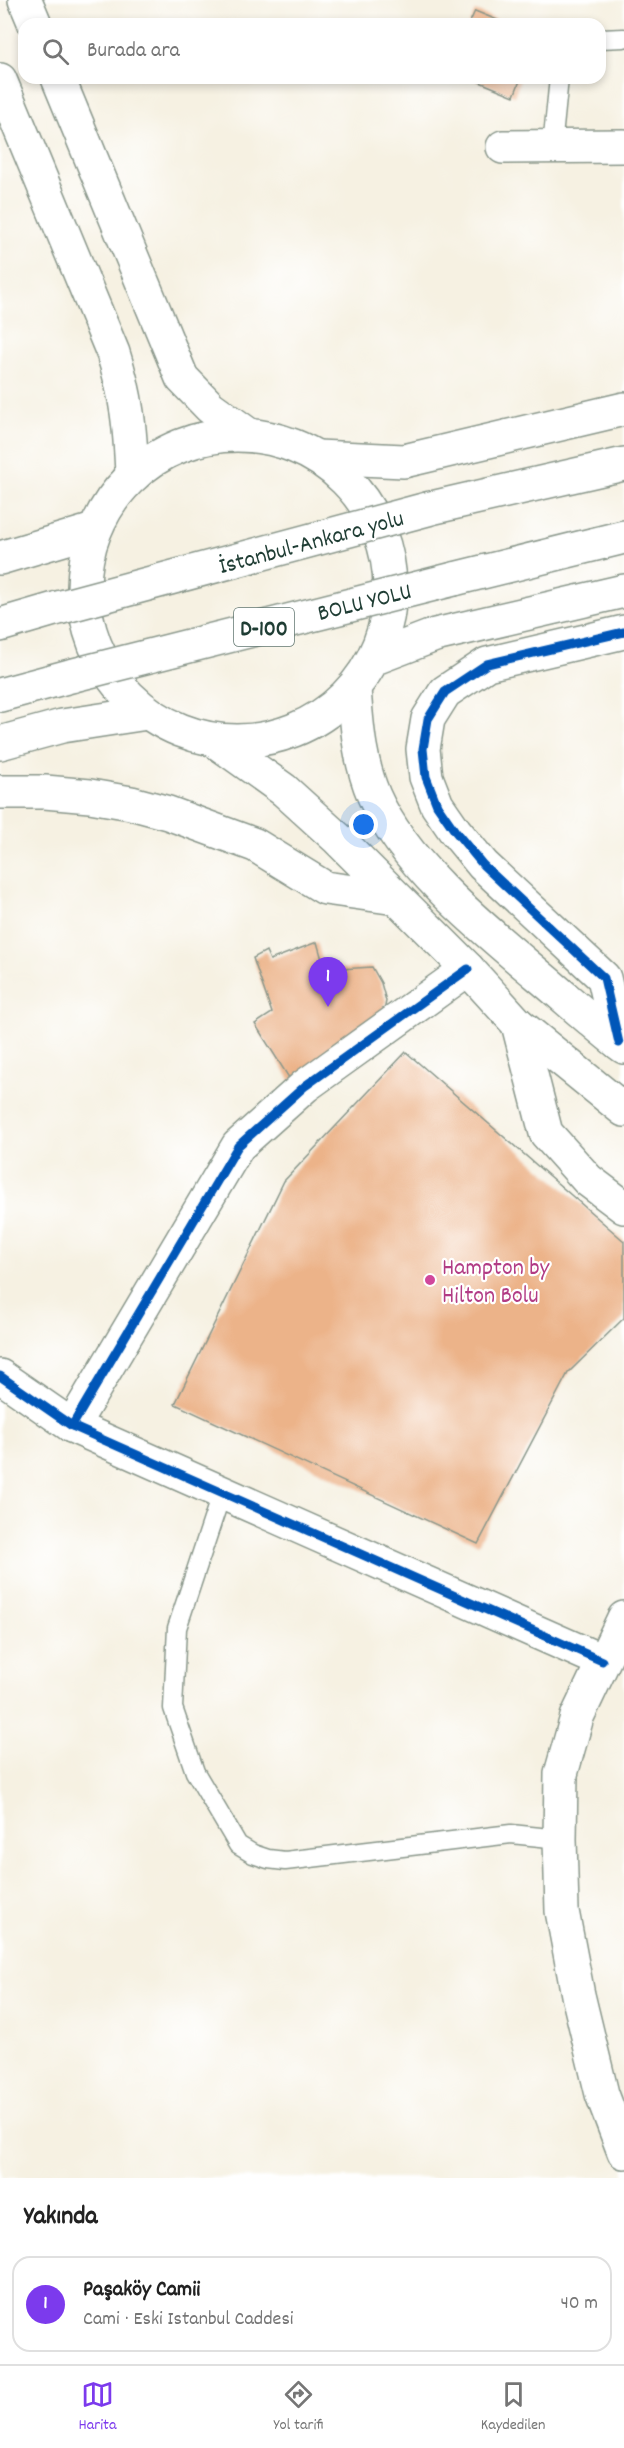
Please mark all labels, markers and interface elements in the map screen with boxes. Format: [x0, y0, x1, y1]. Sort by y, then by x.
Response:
search box [18, 18, 606, 84]
icon: search [39, 35, 72, 68]
text: Burada ara [87, 36, 180, 67]
street label: İstanbul-Ankara yolu [216, 503, 408, 585]
street label: BOLU YOLU [314, 576, 415, 632]
road number: D-100 [234, 608, 294, 646]
your location [349, 810, 378, 839]
pin: 1 [308, 958, 348, 1007]
place label: Hampton by Hilton Bolu [442, 1252, 551, 1314]
marker: Hampton by Hilton Bolu [423, 1273, 437, 1287]
text: Yakında [24, 2199, 98, 2236]
text: Paşaköy Camii [83, 2275, 200, 2306]
text: 1 [43, 2290, 48, 2318]
text: 40 m [560, 2290, 598, 2318]
text: Cami · Eski Istanbul Caddesi [83, 2306, 293, 2334]
tab: Harita [79, 2378, 117, 2437]
tab: Yol tarifi [274, 2378, 324, 2437]
tab: Kaydedilen [481, 2378, 545, 2437]

